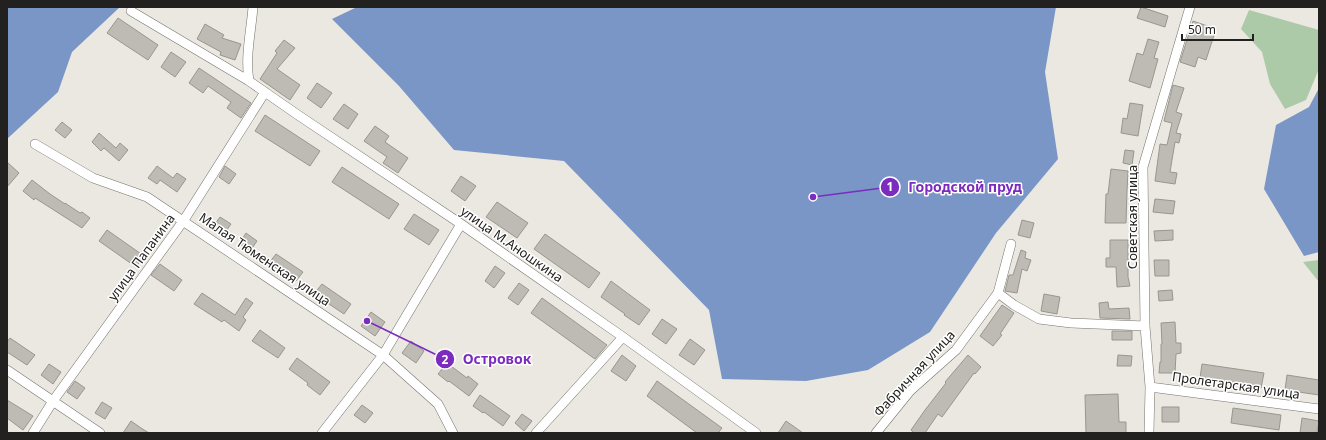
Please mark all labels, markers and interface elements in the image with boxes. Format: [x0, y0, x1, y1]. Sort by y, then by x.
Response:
scale bar [1182, 16, 1253, 42]
text: 50 m [1188, 21, 1216, 38]
street label: Советская улица [1123, 165, 1141, 269]
callout: Городской пруд [880, 174, 1030, 200]
text: Городской пруд [908, 177, 1022, 196]
text: 1 [887, 178, 893, 195]
street label: улица М.Аношкина [457, 202, 567, 286]
street label: Малая Тюменская улица [196, 208, 334, 310]
street label: улица Папанина [103, 210, 179, 304]
street label: Фабричная улица [869, 326, 959, 420]
callout: Островок [435, 346, 540, 372]
text: Островок [463, 349, 532, 368]
text: 2 [442, 351, 449, 368]
street label: Пролетарская улица [1171, 367, 1301, 403]

